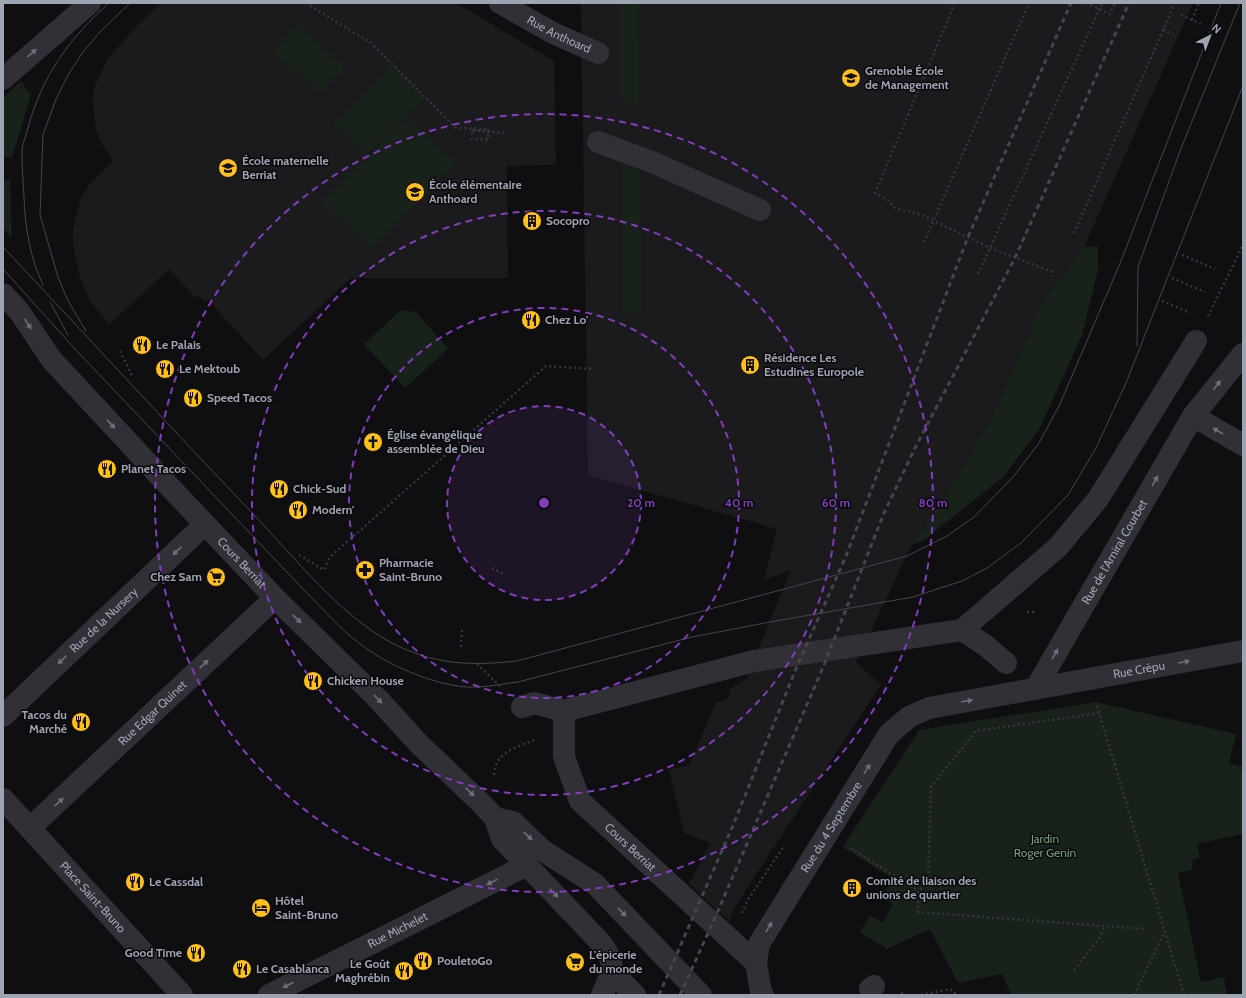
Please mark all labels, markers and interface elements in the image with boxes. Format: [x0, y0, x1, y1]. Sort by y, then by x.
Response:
street label: Rue Anthoard [525, 12, 594, 56]
north arrow [1190, 16, 1230, 56]
text: N [1209, 21, 1224, 36]
one-way arrow [27, 49, 38, 58]
place label: Grenoble École de Management [865, 63, 949, 92]
school or university icon: Grenoble École de Management [840, 67, 862, 89]
place label: École maternelle Berriat [242, 153, 329, 182]
school or university icon: École maternelle Berriat [217, 157, 239, 179]
place label: École élémentaire Anthoard [429, 177, 522, 206]
school or university icon: École élémentaire Anthoard [404, 181, 426, 203]
building icon: Socopro [521, 210, 543, 232]
place label: Socopro [546, 213, 590, 228]
restaurant icon: Chez Lo' [520, 309, 542, 331]
place label: Chez Lo' [545, 312, 588, 327]
one-way arrow [24, 319, 32, 329]
restaurant icon: Le Palais [131, 334, 153, 356]
place label: Le Palais [156, 337, 201, 352]
place label: Résidence Les Estudines Europole [764, 350, 864, 379]
building icon: Résidence Les Estudines Europole [739, 354, 761, 376]
restaurant icon: Le Mektoub [154, 358, 176, 380]
place label: Le Mektoub [179, 361, 240, 376]
one-way arrow [1213, 380, 1221, 391]
restaurant icon: Speed Tacos [182, 387, 204, 409]
place label: Speed Tacos [207, 390, 272, 405]
one-way arrow [106, 419, 116, 429]
place label: Église évangélique assemblée de Dieu [387, 427, 485, 456]
one-way arrow [1212, 427, 1224, 434]
church icon: Église évangélique assemblée de Dieu [362, 431, 384, 453]
restaurant icon: Planet Tacos [96, 458, 118, 480]
place label: Planet Tacos [121, 461, 186, 476]
one-way arrow [1152, 475, 1159, 487]
restaurant icon: Chick-Sud [268, 478, 290, 500]
place label: Chick-Sud [293, 481, 346, 496]
text: 20 m [627, 495, 655, 510]
text: 40 m [724, 495, 754, 510]
text: 60 m [822, 495, 850, 510]
text: 80 m [919, 495, 947, 510]
centre of rings [537, 496, 551, 510]
street label: Rue de l'Amiral Courbet [1078, 497, 1150, 607]
restaurant icon: Modern' [287, 499, 309, 521]
place label: Modern' [312, 502, 354, 517]
street label: Cours Berriat [214, 534, 270, 591]
one-way arrow [172, 546, 182, 556]
place label: Pharmacie Saint-Bruno [379, 555, 442, 584]
pharmacy icon: Pharmacie Saint-Bruno [354, 559, 376, 581]
supermarket icon: Chez Sam [205, 566, 227, 588]
place label: Chez Sam [150, 569, 202, 584]
street label: Rue de la Nursery [66, 584, 141, 656]
one-way arrow [292, 615, 302, 624]
one-way arrow [1051, 649, 1058, 660]
one-way arrow [57, 655, 67, 665]
street label: Rue Crépu [1112, 657, 1166, 681]
one-way arrow [1178, 658, 1190, 664]
one-way arrow [199, 659, 209, 669]
restaurant icon: Chicken House [302, 670, 324, 692]
place label: Chicken House [327, 673, 404, 688]
street label: Rue Edgar Quinet [115, 677, 190, 748]
one-way arrow [374, 694, 383, 705]
one-way arrow [961, 698, 973, 704]
place label: Tacos du Marché [22, 707, 67, 736]
restaurant icon: Tacos du Marché [70, 711, 92, 733]
one-way arrow [863, 764, 871, 774]
street label: Rue du 4 Septembre [797, 778, 865, 875]
one-way arrow [465, 787, 475, 797]
one-way arrow [54, 797, 64, 806]
street label: Cours Berriat [602, 819, 659, 874]
one-way arrow [523, 831, 532, 840]
park label: Jardin Roger Genin [1014, 831, 1076, 860]
street label: Place Saint-Bruno [57, 858, 130, 936]
restaurant icon: Le Cassdal [124, 871, 146, 893]
place label: Comité de liaison des unions de quartier [866, 873, 976, 902]
place label: Le Cassdal [149, 874, 203, 889]
building icon: Comité de liaison des unions de quartier [841, 877, 863, 899]
one-way arrow [486, 879, 498, 886]
one-way arrow [549, 888, 558, 898]
place label: Hôtel Saint-Bruno [275, 893, 338, 922]
hotel icon: Hôtel Saint-Bruno [250, 897, 272, 919]
one-way arrow [617, 907, 627, 917]
street label: Rue Michelet [365, 908, 430, 951]
one-way arrow [766, 921, 773, 933]
restaurant icon: Good Time [185, 942, 207, 964]
place label: Good Time [125, 945, 182, 960]
place label: L'épicerie du monde [589, 947, 642, 976]
restaurant icon: PouletoGo [412, 950, 434, 972]
supermarket icon: L'épicerie du monde [564, 951, 586, 973]
place label: PouletoGo [437, 953, 493, 968]
place label: Le Goût Maghrébin [335, 956, 390, 985]
restaurant icon: Le Casablanca [231, 958, 253, 980]
restaurant icon: Le Goût Maghrébin [393, 960, 415, 982]
place label: Le Casablanca [256, 961, 329, 976]
one-way arrow [283, 982, 294, 988]

